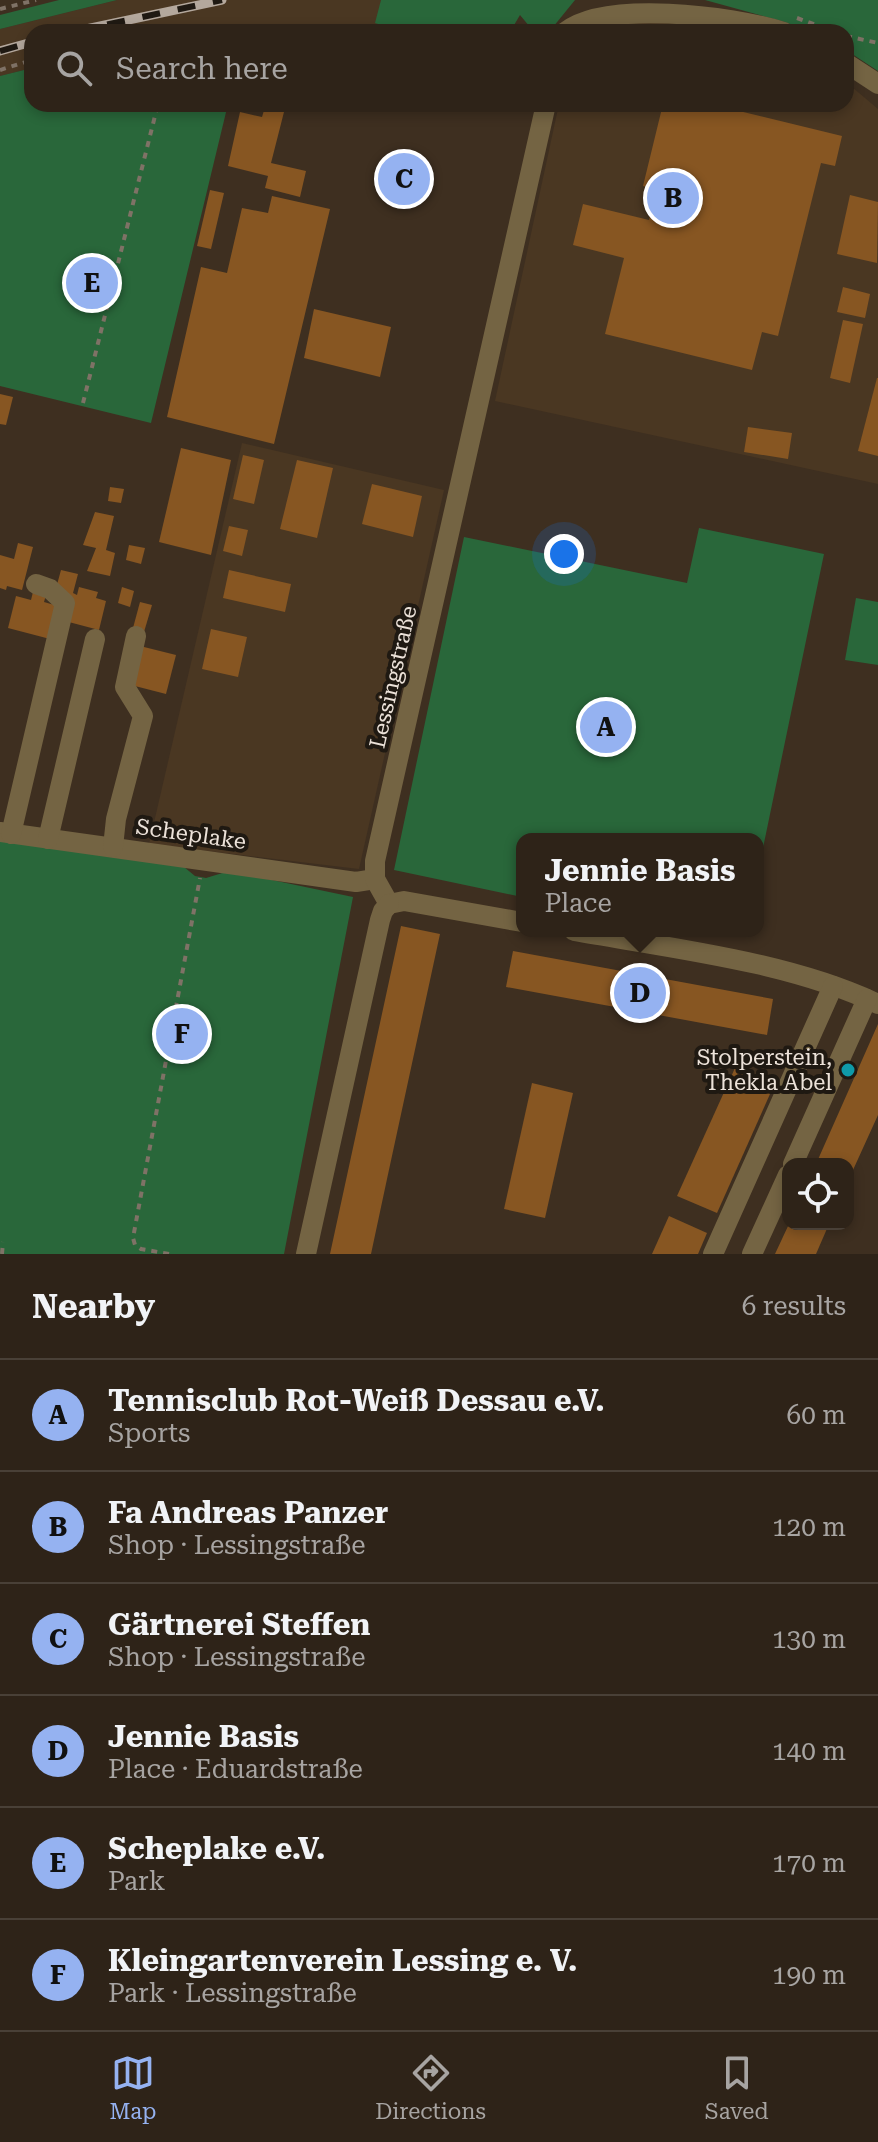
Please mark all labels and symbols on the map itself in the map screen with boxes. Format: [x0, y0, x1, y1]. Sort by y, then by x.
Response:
pin: C [378, 149, 430, 209]
pin: B [647, 168, 699, 228]
pin: E [66, 253, 118, 313]
your location [544, 534, 584, 574]
street label: Lessingstraße [364, 603, 422, 751]
pin: A [580, 697, 632, 757]
street label: Scheplake [134, 814, 248, 854]
pin: D [614, 963, 666, 1023]
pin: F [156, 1004, 208, 1064]
place label: Stolperstein, Thekla Abel [697, 1045, 832, 1095]
marker: Stolperstein, Thekla Abel [839, 1061, 857, 1079]

